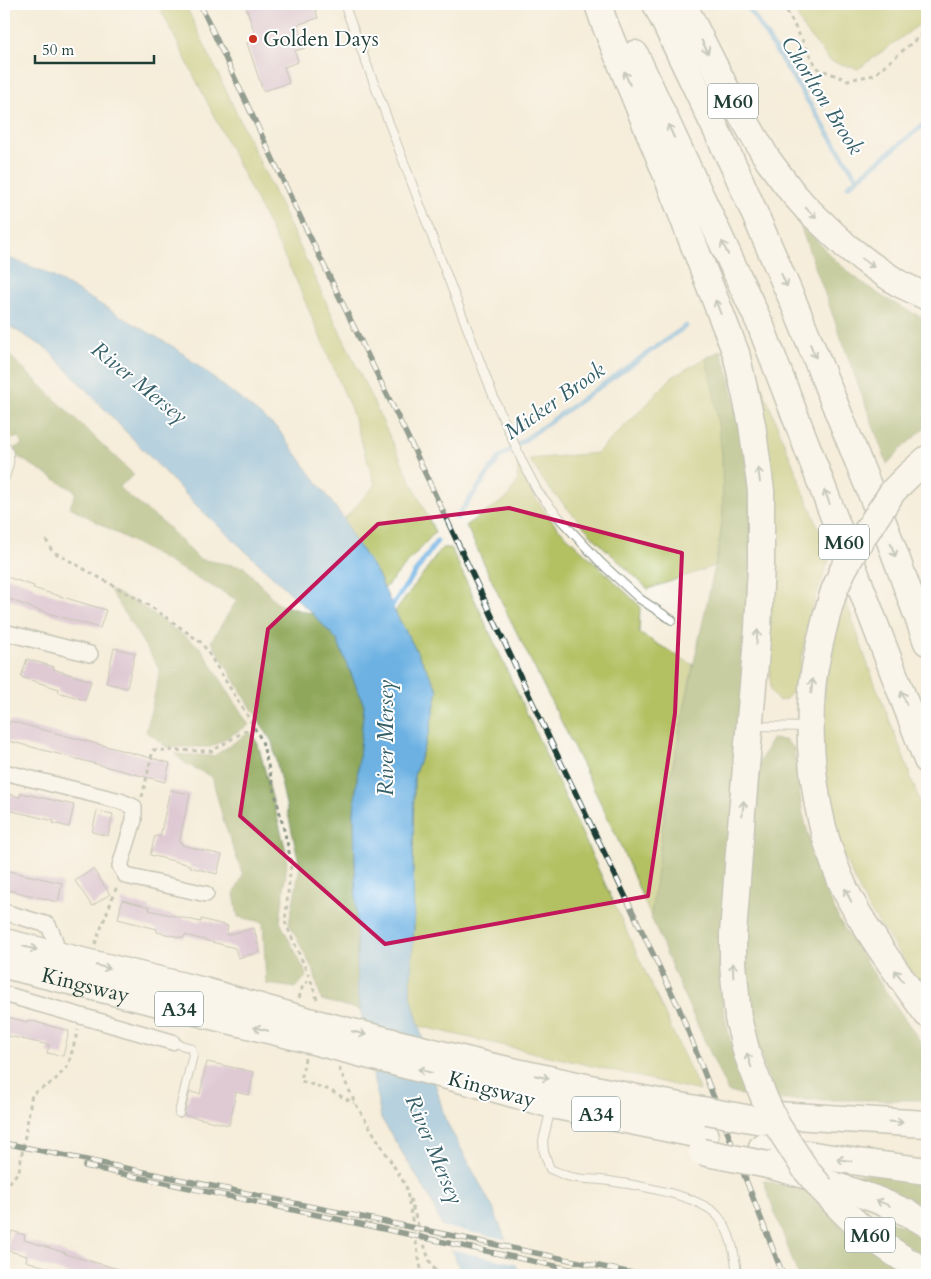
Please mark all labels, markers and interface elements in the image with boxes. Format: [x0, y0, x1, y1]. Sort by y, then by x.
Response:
place label: Golden Days [263, 25, 379, 54]
water label: Chorlton Brook [774, 30, 871, 161]
scale bar [35, 32, 154, 64]
marker: Golden Days [247, 33, 259, 45]
text: 50 m [42, 40, 74, 60]
one-way arrow [700, 40, 710, 55]
one-way arrow [621, 71, 631, 86]
road number: M60 [708, 84, 758, 118]
one-way arrow [665, 124, 675, 139]
one-way arrow [805, 206, 817, 219]
one-way arrow [719, 241, 729, 256]
one-way arrow [861, 258, 875, 268]
one-way arrow [779, 272, 789, 287]
one-way arrow [713, 300, 722, 315]
water label: River Mersey [85, 335, 194, 431]
one-way arrow [809, 343, 819, 358]
water label: Micker Brook [498, 355, 611, 447]
one-way arrow [754, 468, 764, 484]
one-way arrow [822, 490, 831, 505]
road number: M60 [819, 524, 869, 560]
one-way arrow [889, 542, 898, 558]
one-way arrow [753, 630, 762, 646]
one-way arrow [807, 678, 817, 694]
water label: River Mersey [371, 680, 401, 796]
one-way arrow [899, 691, 908, 706]
one-way arrow [738, 800, 748, 816]
one-way arrow [843, 888, 852, 903]
one-way arrow [21, 944, 37, 953]
street label: Kingsway [39, 961, 132, 1010]
one-way arrow [729, 962, 738, 978]
one-way arrow [94, 963, 110, 972]
one-way arrow [894, 969, 904, 983]
road number: A34 [155, 992, 203, 1026]
one-way arrow [254, 1024, 270, 1033]
one-way arrow [350, 1029, 366, 1038]
one-way arrow [744, 1053, 753, 1068]
street label: Kingsway [445, 1064, 539, 1115]
one-way arrow [417, 1066, 433, 1075]
one-way arrow [533, 1073, 549, 1082]
water label: River Mersey [398, 1090, 471, 1209]
road number: A34 [572, 1096, 620, 1132]
one-way arrow [888, 1117, 904, 1127]
one-way arrow [837, 1154, 853, 1164]
one-way arrow [876, 1198, 892, 1207]
road number: M60 [845, 1218, 895, 1252]

